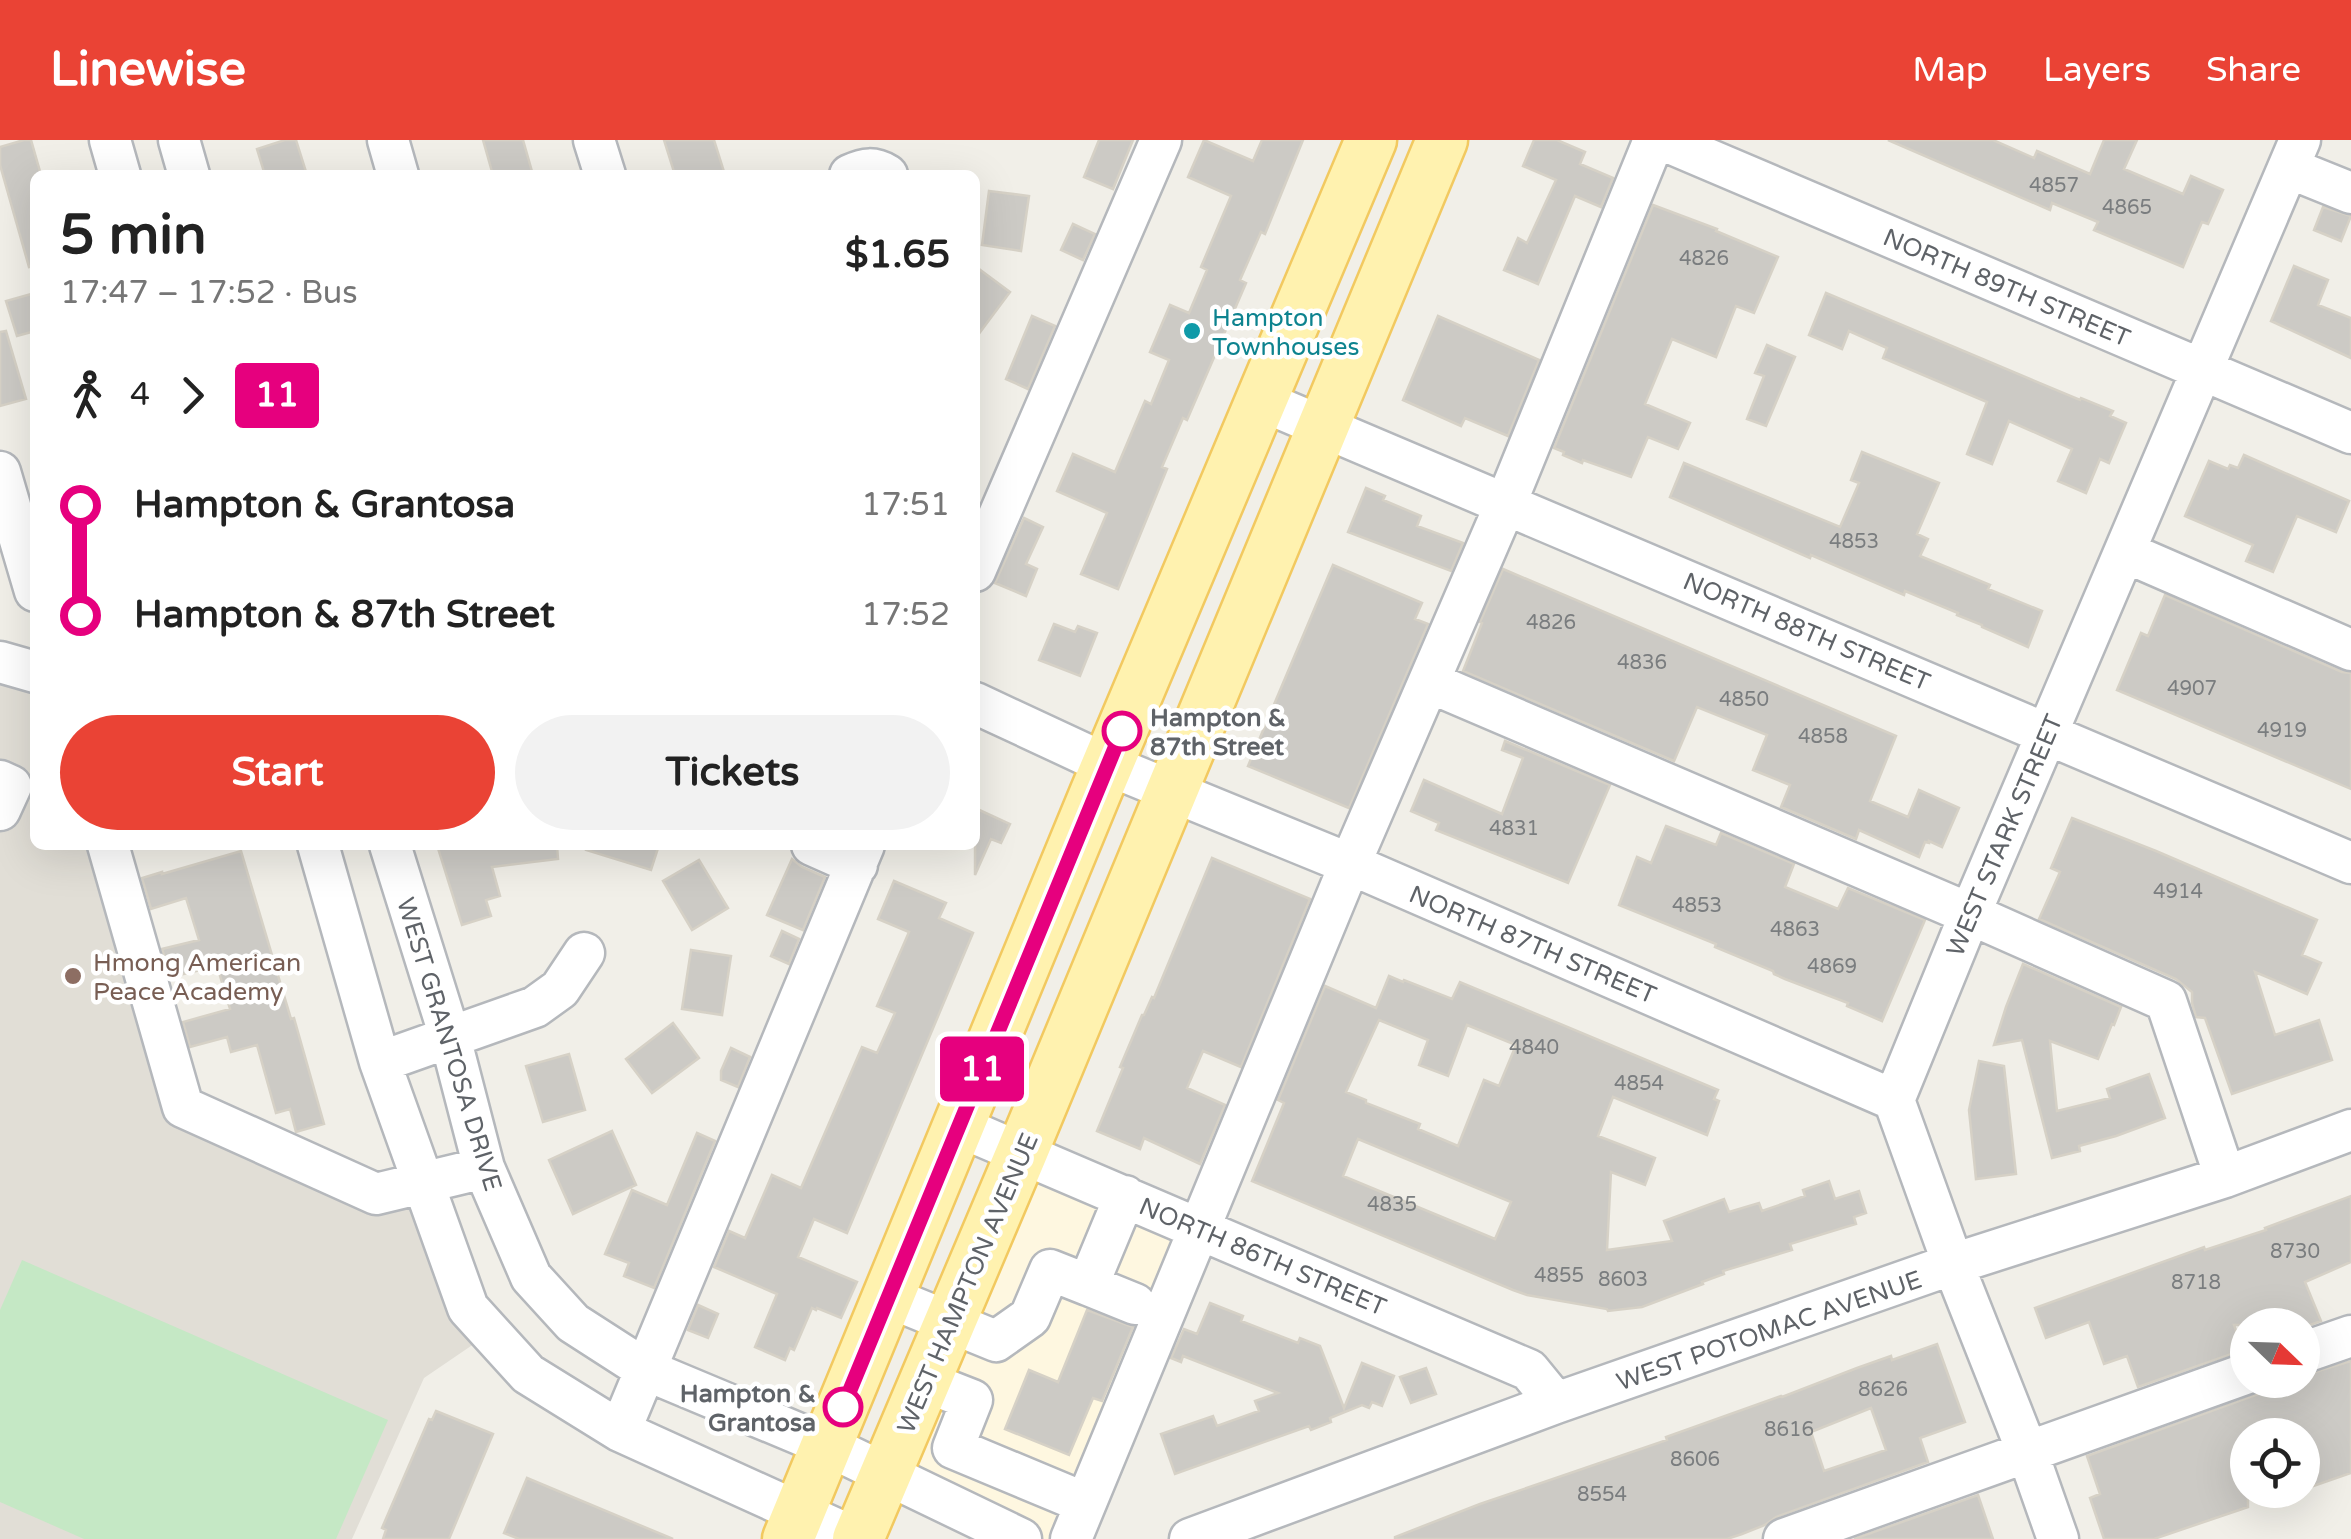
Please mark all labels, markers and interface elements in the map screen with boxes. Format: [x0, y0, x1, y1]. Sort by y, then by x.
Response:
text: Linewise [50, 41, 246, 99]
text: Map [1912, 49, 1988, 91]
text: Layers [2043, 49, 2151, 91]
text: Share [2206, 49, 2301, 91]
house number: 4857 [2029, 174, 2079, 198]
house number: 4865 [2102, 196, 2152, 220]
text: 5 min [60, 203, 207, 269]
street label: NORTH 89TH STREET [1879, 222, 2135, 354]
text: $1.65 [845, 232, 950, 278]
house number: 4826 [1679, 247, 1729, 271]
text: 17:47 – 17:52 · Bus [60, 274, 358, 312]
place label: Hampton Townhouses [1212, 303, 1359, 362]
marker: Hampton Townhouses [1181, 320, 1203, 342]
icon: walk [60, 368, 115, 423]
icon: forward [165, 368, 220, 423]
text: 11 [255, 374, 299, 416]
text: 4 [130, 376, 150, 414]
text: Hampton & Grantosa [134, 482, 515, 528]
text: 17:51 [861, 486, 950, 524]
house number: 4853 [1829, 530, 1879, 554]
street label: NORTH 88TH STREET [1679, 566, 1935, 698]
text: Hampton & 87th Street [134, 592, 555, 638]
text: 17:52 [861, 596, 950, 634]
house number: 4826 [1526, 611, 1576, 635]
house number: 4836 [1617, 651, 1667, 675]
house number: 4907 [2167, 677, 2217, 701]
house number: 4850 [1719, 688, 1769, 712]
place label: Hampton & 87th Street [1150, 703, 1286, 762]
street label: WEST STARK STREET [1940, 710, 2070, 961]
marker: Hampton & 87th Street [1103, 712, 1141, 750]
button: Start [60, 715, 495, 830]
button: Tickets [515, 715, 950, 830]
house number: 4919 [2257, 719, 2307, 743]
house number: 4858 [1798, 725, 1848, 749]
house number: 4831 [1489, 817, 1539, 841]
street label: NORTH 87TH STREET [1405, 879, 1661, 1011]
house number: 4914 [2153, 880, 2203, 904]
street label: WEST GRANTOSA DRIVE [390, 894, 508, 1195]
house number: 4853 [1672, 894, 1722, 918]
house number: 4863 [1770, 918, 1820, 942]
place label: Hmong American Peace Academy [93, 948, 301, 1007]
house number: 4869 [1807, 955, 1857, 979]
marker: Hmong American Peace Academy [62, 965, 84, 987]
line badge: 11 [937, 1036, 1027, 1102]
house number: 4840 [1509, 1036, 1559, 1060]
text: 11 [960, 1048, 1004, 1090]
house number: 4854 [1614, 1072, 1664, 1096]
street label: WEST HAMPTON AVENUE [891, 1129, 1045, 1438]
street label: NORTH 86TH STREET [1135, 1191, 1391, 1323]
house number: 4835 [1367, 1193, 1417, 1217]
house number: 8730 [2270, 1240, 2320, 1264]
house number: 4855 [1534, 1264, 1584, 1288]
street label: WEST POTOMAC AVENUE [1613, 1265, 1926, 1397]
house number: 8603 [1598, 1268, 1648, 1292]
house number: 8718 [2171, 1271, 2221, 1295]
north arrow [2230, 1308, 2320, 1398]
map controls [2230, 1308, 2320, 1508]
house number: 8626 [1858, 1378, 1908, 1402]
place label: Hampton & Grantosa [680, 1379, 816, 1438]
marker: Hampton & Grantosa [824, 1388, 862, 1426]
house number: 8616 [1764, 1418, 1814, 1442]
button: locate [2230, 1418, 2320, 1508]
house number: 8606 [1670, 1448, 1720, 1472]
house number: 8554 [1577, 1483, 1627, 1507]

